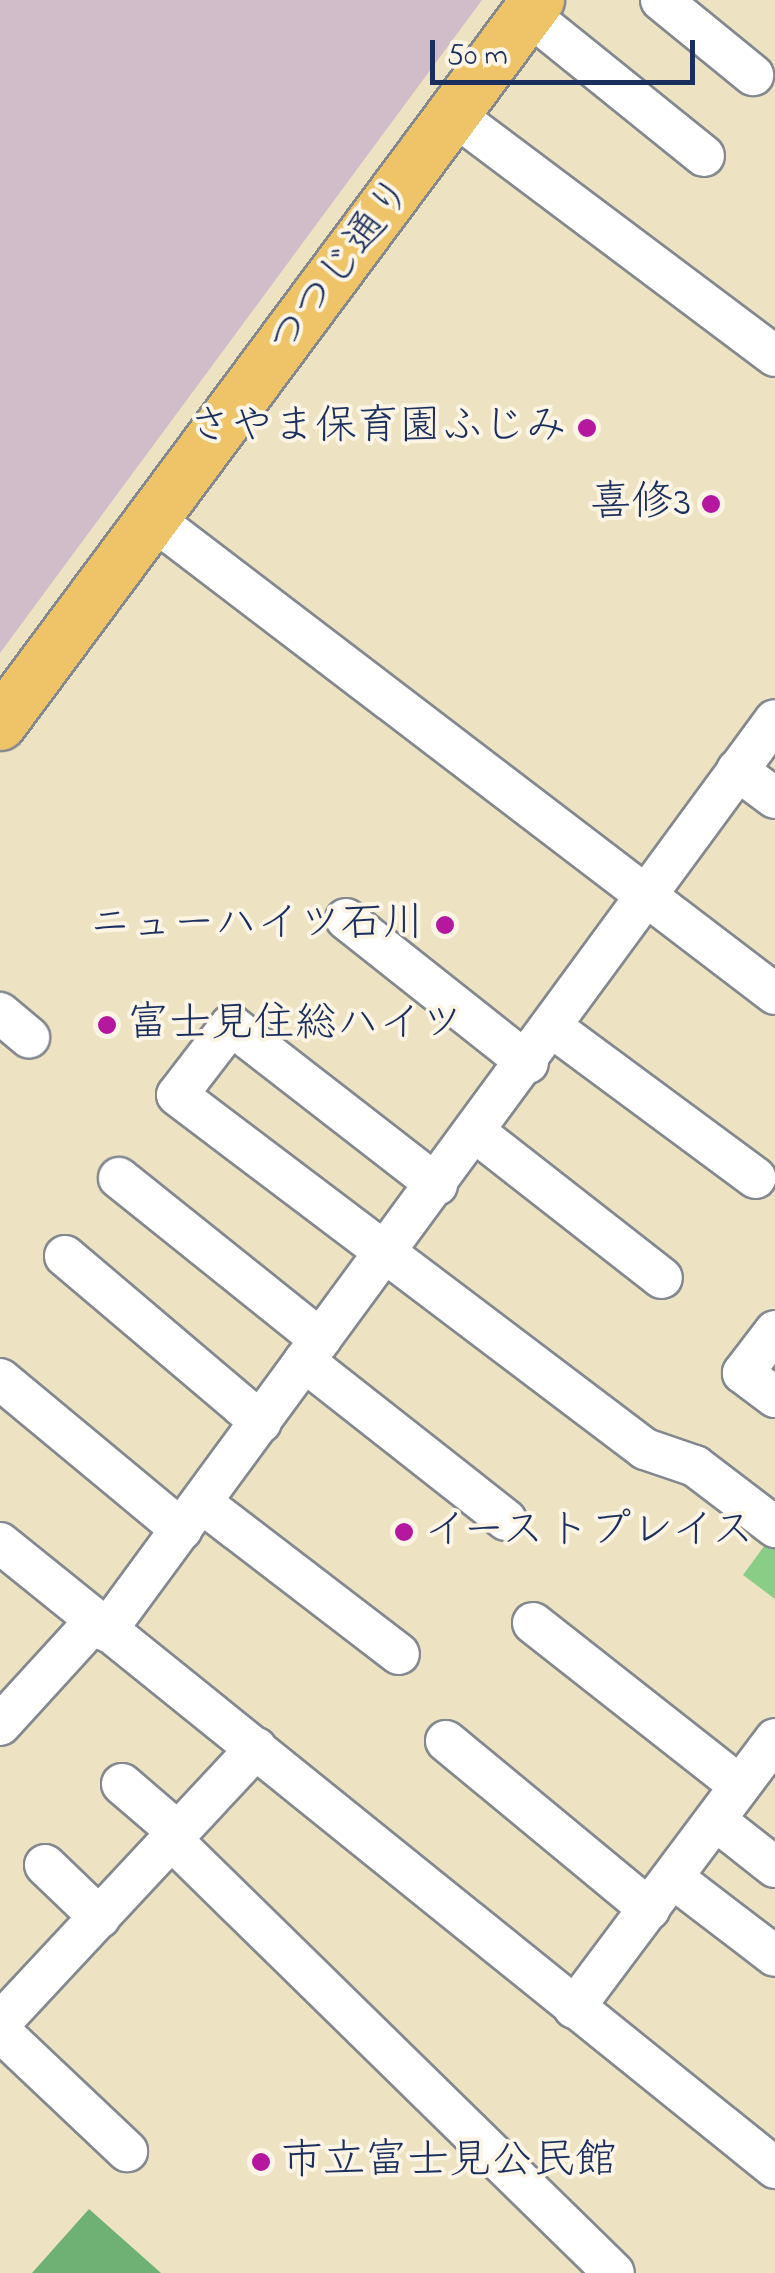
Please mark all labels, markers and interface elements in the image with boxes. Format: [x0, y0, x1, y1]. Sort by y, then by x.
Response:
scale bar [435, 20, 700, 82]
text: 50 m [447, 35, 508, 79]
street label: つつじ通り [259, 168, 425, 366]
place label: さやま保育園ふじみ [189, 403, 567, 453]
marker: さやま保育園ふじみ [576, 417, 598, 439]
place label: 喜修3 [590, 479, 691, 529]
marker: 喜修3 [700, 493, 722, 515]
place label: ニューハイツ石川 [89, 900, 425, 950]
marker: ニューハイツ石川 [434, 914, 456, 936]
place label: 富士見住総ハイツ [127, 1000, 463, 1050]
marker: 富士見住総ハイツ [96, 1014, 118, 1036]
place label: イーストプレイス [424, 1507, 757, 1557]
marker: イーストプレイス [393, 1521, 415, 1543]
place label: 市立富士見公民館 [281, 2137, 617, 2187]
marker: 市立富士見公民館 [250, 2151, 272, 2173]

